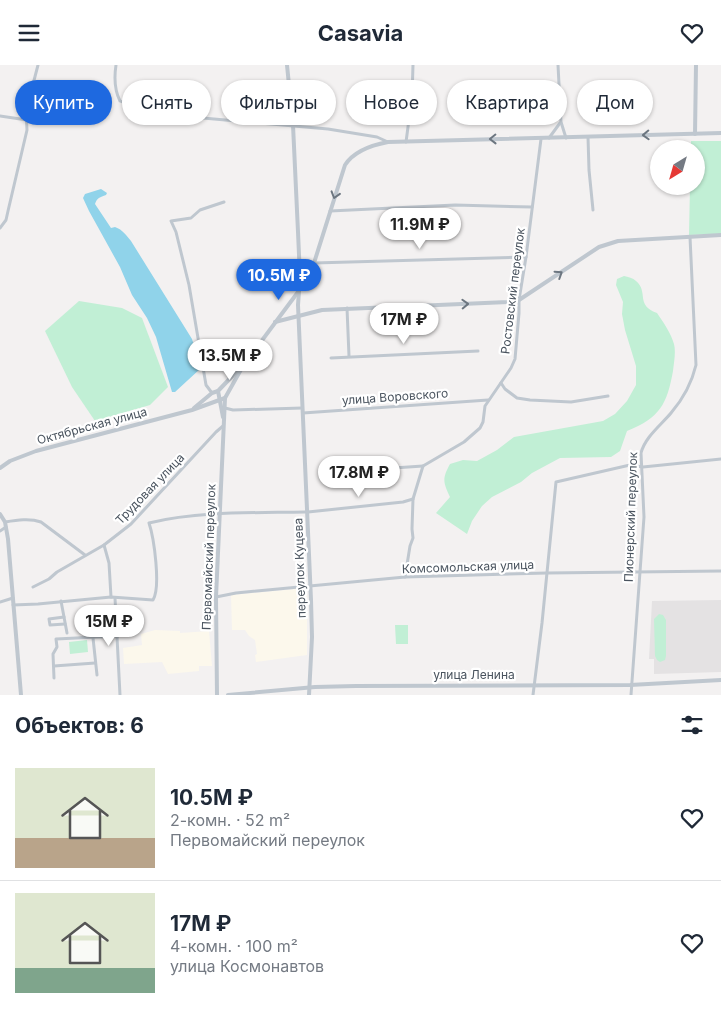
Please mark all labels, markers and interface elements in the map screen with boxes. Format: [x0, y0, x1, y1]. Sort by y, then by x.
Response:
icon: menu [15, 19, 43, 47]
icon: heart [678, 19, 706, 47]
text: Casavia [318, 20, 403, 46]
chip: Купить [15, 80, 112, 125]
chip: Снять [122, 80, 211, 125]
chip: Фильтры [221, 80, 336, 125]
chip: Новое [346, 80, 437, 125]
chip: Квартира [447, 80, 567, 125]
chip: Дом [577, 80, 653, 125]
one-way arrow [642, 129, 650, 140]
one-way arrow [488, 134, 496, 144]
north arrow [650, 140, 705, 195]
map controls [650, 140, 705, 195]
one-way arrow [331, 191, 341, 199]
pin: 11.9M ₽ [374, 207, 466, 250]
text: 11.9M ₽ [390, 214, 450, 234]
street label: Ростовский переулок [497, 227, 528, 355]
pin: 10.5M ₽ [233, 259, 325, 301]
text: 10.5M ₽ [247, 265, 311, 285]
one-way arrow [554, 270, 563, 280]
one-way arrow [462, 299, 470, 309]
pin: 17M ₽ [369, 303, 439, 345]
text: 17M ₽ [381, 309, 427, 329]
pin: 13.5M ₽ [184, 339, 276, 381]
text: 13.5M ₽ [199, 345, 261, 365]
street label: улица Воровского [341, 385, 449, 408]
street label: Октябрьская улица [35, 404, 149, 447]
street label: Трудовая улица [112, 450, 187, 527]
street label: Пионерский переулок [621, 451, 640, 582]
pin: 17.8M ₽ [313, 455, 405, 498]
text: 17.8M ₽ [329, 462, 389, 482]
street label: Первомайский переулок [198, 483, 219, 630]
street label: переулок Куцева [290, 518, 309, 618]
street label: Комсомольская улица [402, 557, 534, 576]
pin: 15M ₽ [74, 605, 144, 647]
text: 15M ₽ [85, 611, 133, 631]
street label: улица Ленина [433, 667, 515, 682]
icon: filters [678, 711, 706, 739]
text: Объектов: 6 [15, 713, 144, 738]
text: 10.5M ₽ [170, 785, 253, 810]
icon: home [55, 788, 115, 848]
icon: heart [678, 804, 706, 832]
text: 2-комн. · 52 m² [170, 810, 290, 830]
text: Первомайский переулок [170, 830, 365, 850]
text: 17M ₽ [170, 911, 231, 936]
icon: home [55, 913, 115, 973]
icon: heart [678, 929, 706, 957]
text: 4-комн. · 100 m² [170, 936, 298, 956]
text: улица Космонавтов [170, 956, 324, 976]

